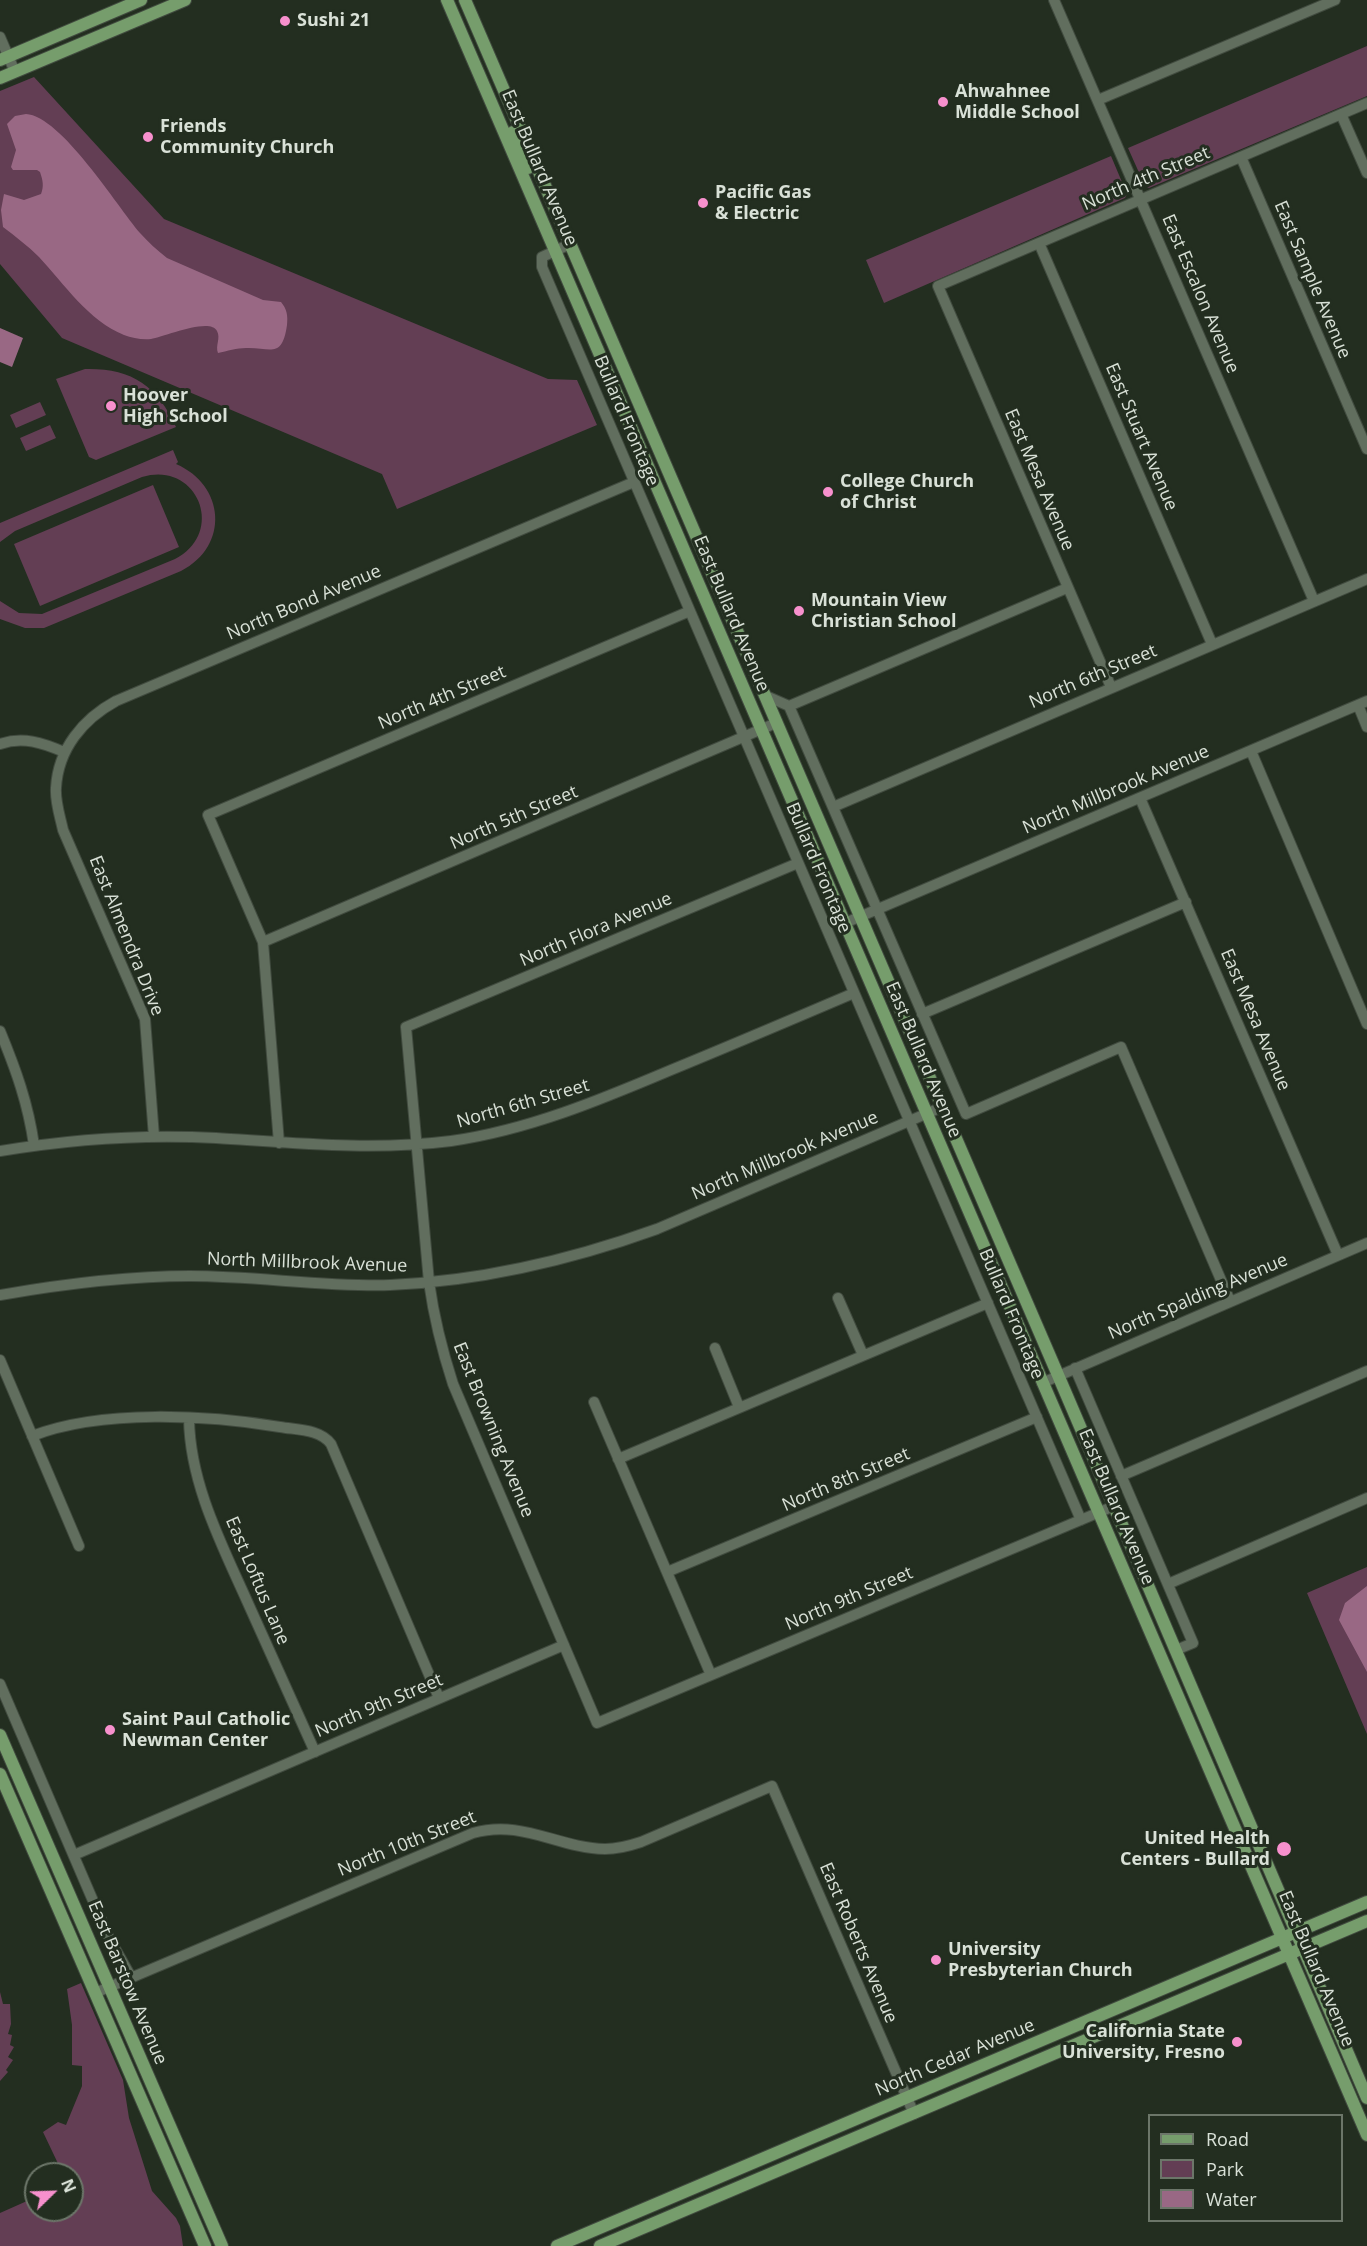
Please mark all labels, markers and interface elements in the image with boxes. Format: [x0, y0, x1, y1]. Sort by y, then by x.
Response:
place label: Sushi 21 [297, 10, 370, 32]
marker: Sushi 21 [278, 14, 292, 28]
place label: Ahwahnee Middle School [955, 81, 1080, 124]
street label: East Bullard Avenue [496, 87, 582, 249]
marker: Ahwahnee Middle School [936, 95, 950, 109]
place label: Friends Community Church [160, 116, 334, 158]
marker: Friends Community Church [141, 130, 155, 144]
street label: North 4th Street [1079, 142, 1213, 216]
place label: Pacific Gas & Electric [715, 182, 811, 224]
marker: Pacific Gas & Electric [696, 196, 710, 210]
street label: East Sample Avenue [1269, 198, 1355, 362]
street label: East Escalon Avenue [1157, 211, 1243, 377]
street label: Bullard Frontage [589, 353, 663, 489]
street label: East Stuart Avenue [1100, 360, 1182, 514]
place label: Hoover High School [123, 385, 228, 428]
marker: Hoover High School [104, 399, 118, 413]
street label: East Mesa Avenue [999, 406, 1079, 554]
place label: College Church of Christ [840, 471, 974, 514]
marker: College Church of Christ [821, 485, 835, 499]
street label: East Bullard Avenue [688, 533, 774, 695]
street label: North Bond Avenue [224, 561, 384, 645]
place label: Mountain View Christian School [811, 590, 956, 632]
marker: Mountain View Christian School [792, 604, 806, 618]
street label: North 6th Street [1026, 640, 1160, 714]
street label: North 4th Street [375, 661, 509, 735]
street label: North Millbrook Avenue [1019, 741, 1213, 839]
street label: North 5th Street [447, 781, 581, 855]
street label: Bullard Frontage [781, 800, 855, 936]
street label: East Almendra Drive [84, 853, 168, 1019]
street label: North Flora Avenue [517, 888, 675, 972]
street label: East Mesa Avenue [1215, 946, 1295, 1094]
street label: East Bullard Avenue [880, 979, 966, 1141]
street label: North 6th Street [454, 1075, 592, 1133]
street label: North Millbrook Avenue [688, 1107, 882, 1205]
street label: Bullard Frontage [974, 1246, 1048, 1382]
street label: North Millbrook Avenue [206, 1249, 408, 1277]
street label: North Spalding Avenue [1105, 1249, 1291, 1345]
street label: East Browning Avenue [448, 1339, 538, 1521]
street label: East Bullard Avenue [1073, 1426, 1159, 1588]
street label: North 8th Street [779, 1443, 913, 1517]
street label: East Loftus Lane [220, 1514, 294, 1648]
street label: North 9th Street [782, 1562, 916, 1636]
street label: North 9th Street [312, 1669, 446, 1743]
place label: Saint Paul Catholic Newman Center [122, 1709, 290, 1752]
marker: Saint Paul Catholic Newman Center [103, 1723, 117, 1737]
street label: North 10th Street [335, 1806, 479, 1882]
place label: United Health Centers - Bullard [1120, 1828, 1270, 1870]
marker: United Health Centers - Bullard [1275, 1840, 1293, 1858]
street label: East Roberts Avenue [814, 1859, 902, 2027]
street label: East Bullard Avenue [1273, 1888, 1359, 2050]
street label: East Barstow Avenue [83, 1898, 171, 2068]
place label: University Presbyterian Church [948, 1939, 1133, 1982]
marker: University Presbyterian Church [929, 1953, 943, 1967]
street label: North Cedar Avenue [872, 2015, 1038, 2101]
place label: California State University, Fresno [1062, 2021, 1225, 2064]
marker: California State University, Fresno [1230, 2035, 1244, 2049]
legend [1148, 2114, 1343, 2222]
text: Road [1206, 2127, 1249, 2151]
text: Park [1206, 2157, 1244, 2181]
north arrow [24, 2162, 84, 2222]
text: N [56, 2175, 81, 2196]
text: Water [1206, 2187, 1257, 2211]

